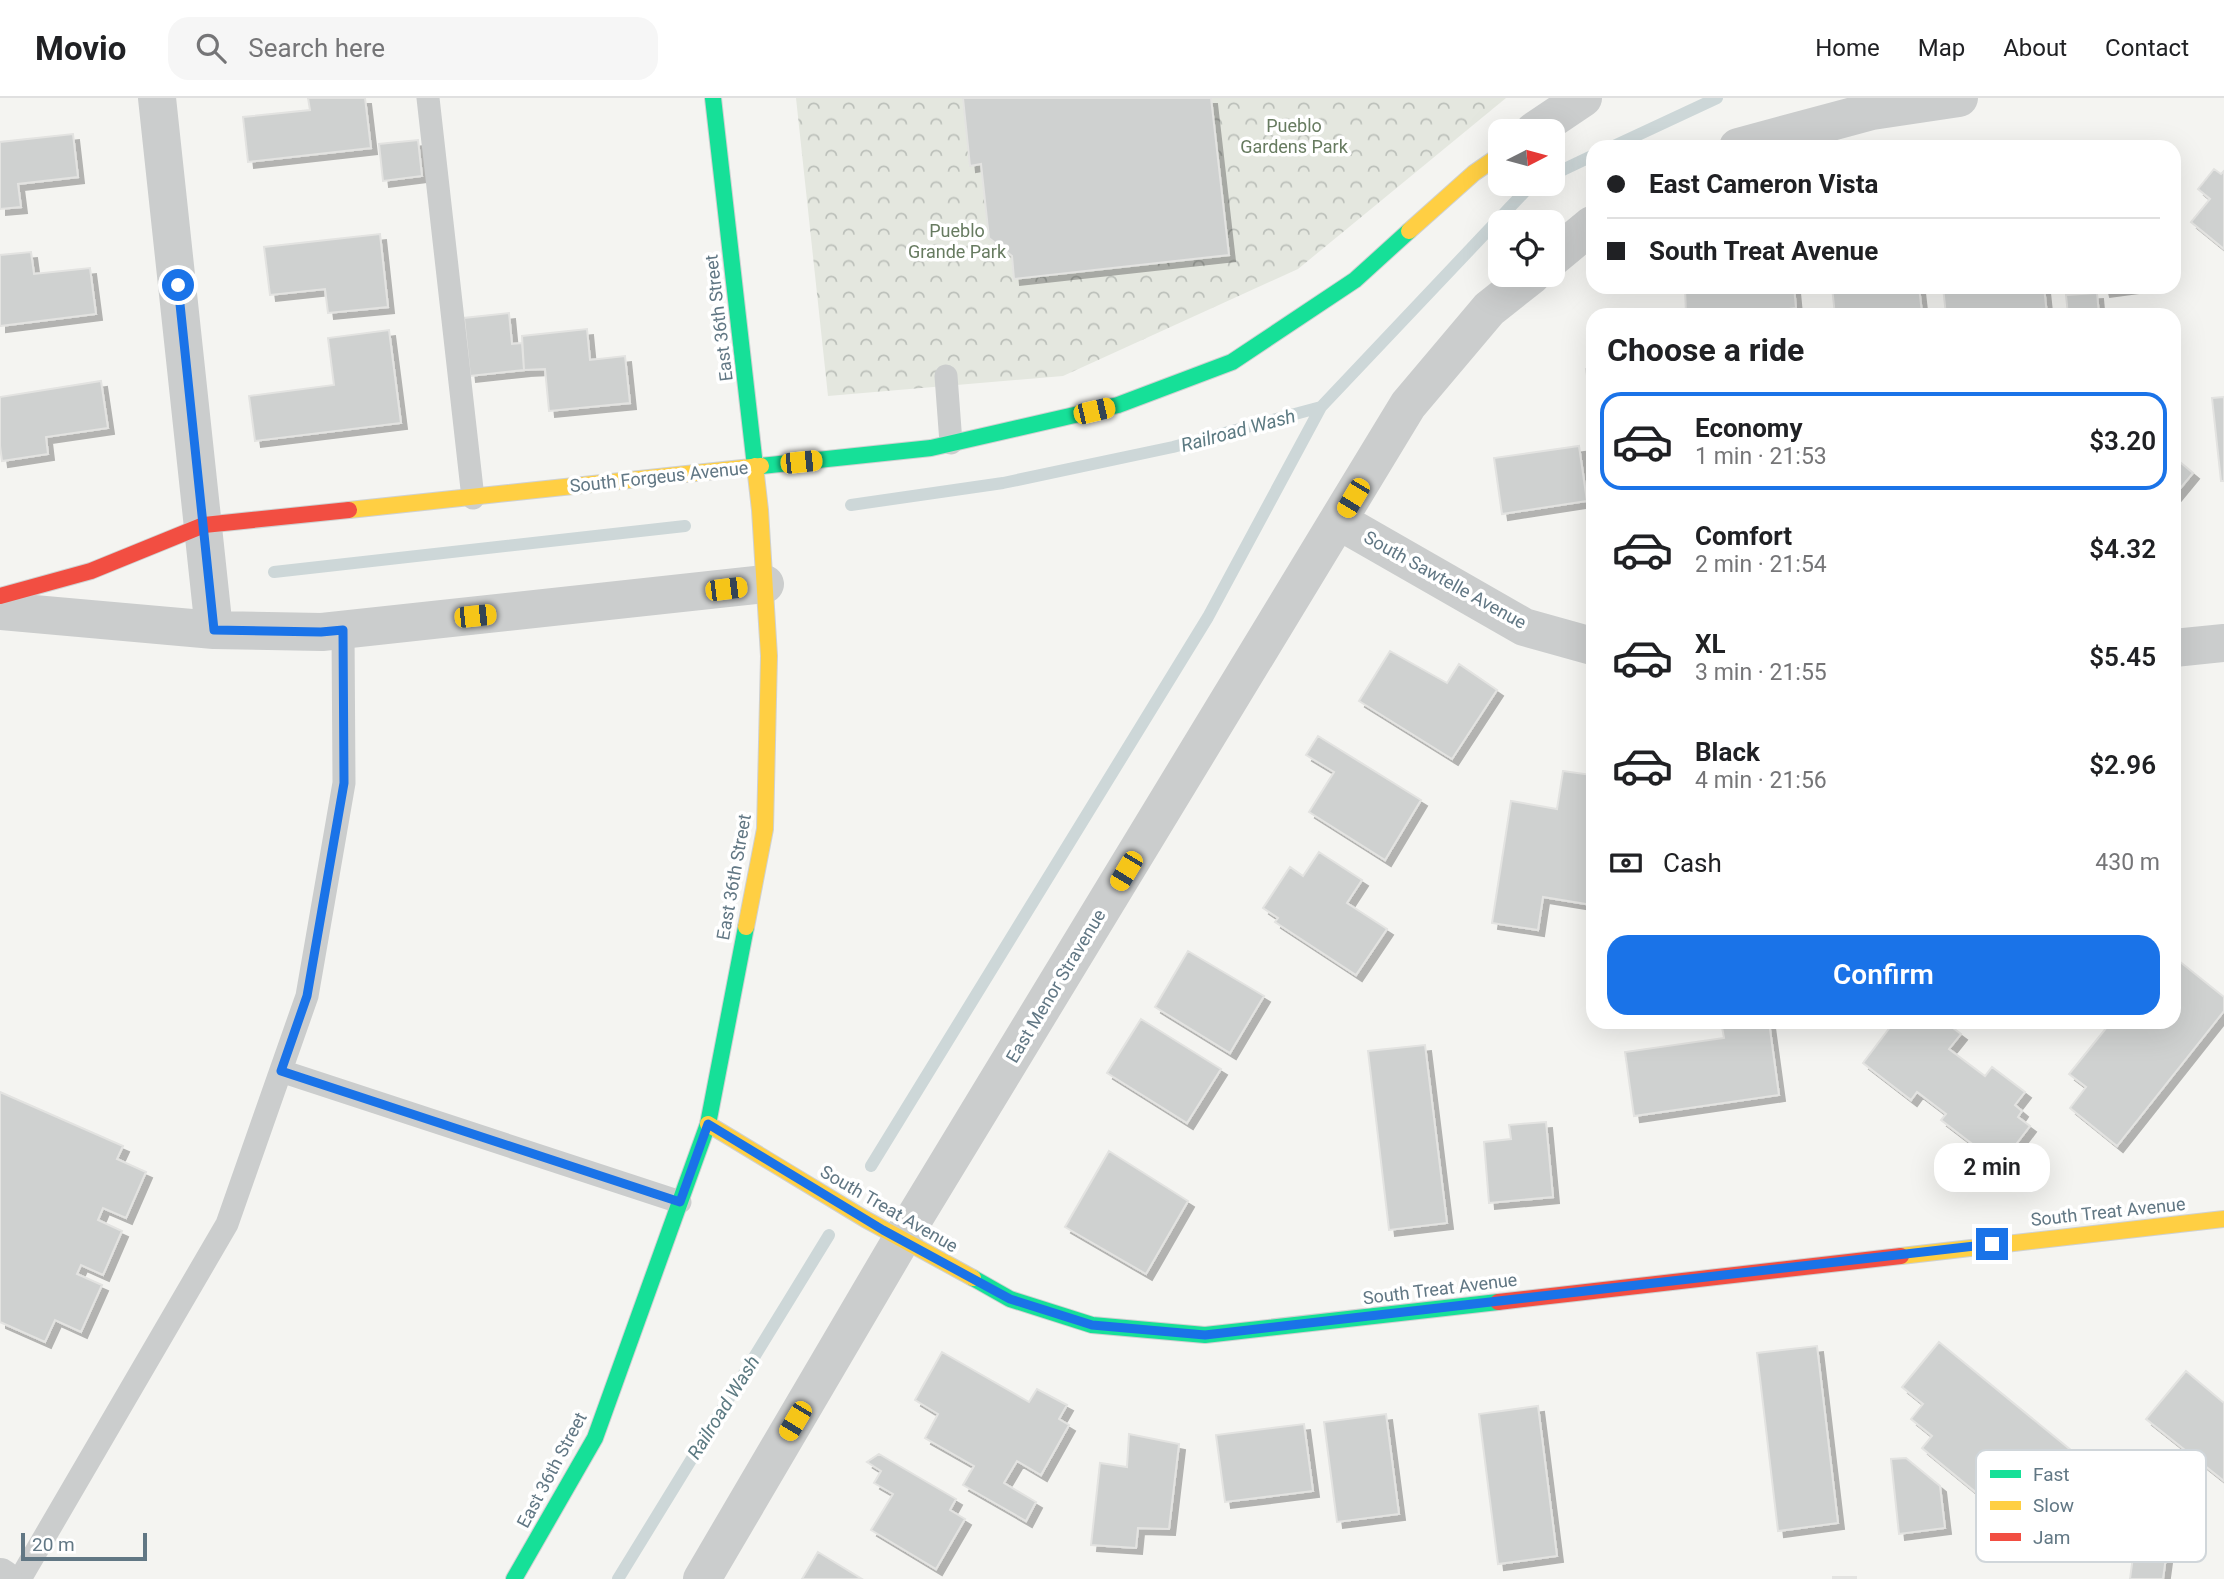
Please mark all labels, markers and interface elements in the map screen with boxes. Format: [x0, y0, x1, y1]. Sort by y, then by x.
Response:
search box [168, 17, 658, 80]
text: Movio [35, 29, 126, 68]
icon: search [192, 29, 230, 67]
text: Search here [248, 33, 385, 63]
text: Home [1815, 34, 1880, 62]
text: Map [1918, 34, 1965, 62]
text: About [2003, 34, 2067, 62]
text: Contact [2105, 34, 2189, 62]
park label: Pueblo Gardens Park [1240, 115, 1349, 157]
north arrow [1488, 119, 1564, 196]
map controls [1488, 119, 1565, 287]
text: East Cameron Vista [1649, 169, 1878, 199]
button: locate [1488, 210, 1565, 287]
park label: Pueblo Grande Park [908, 220, 1007, 262]
text: South Treat Avenue [1649, 236, 1878, 266]
street label: East 36th Street [700, 253, 737, 383]
route start [162, 269, 194, 301]
text: Choose a ride [1607, 331, 1804, 369]
car [1072, 396, 1117, 426]
water label: Railroad Wash [1178, 404, 1298, 457]
icon: car [1611, 410, 1674, 473]
text: Economy [1695, 413, 1802, 443]
text: $3.20 [2089, 426, 2156, 456]
text: 1 min · 21:53 [1695, 443, 1827, 470]
car [780, 449, 823, 475]
street label: South Forgeus Avenue [569, 457, 749, 496]
car [1334, 475, 1373, 521]
icon: car [1611, 518, 1674, 581]
text: Comfort [1695, 521, 1792, 551]
street label: South Sawtelle Avenue [1360, 526, 1530, 633]
text: $4.32 [2089, 534, 2156, 564]
text: 2 min · 21:54 [1695, 551, 1827, 578]
car [704, 576, 749, 602]
car [454, 603, 497, 629]
icon: car [1611, 626, 1674, 689]
text: XL [1695, 629, 1726, 659]
text: $5.45 [2089, 642, 2156, 672]
text: 3 min · 21:55 [1695, 659, 1827, 686]
icon: car [1611, 734, 1674, 797]
text: Black [1695, 737, 1760, 767]
text: $2.96 [2089, 750, 2156, 780]
text: 4 min · 21:56 [1695, 767, 1827, 794]
street label: East 36th Street [712, 812, 755, 942]
icon: cash [1607, 844, 1645, 882]
car [1107, 848, 1146, 894]
text: Cash [1663, 848, 1722, 878]
text: 430 m [2095, 849, 2160, 876]
street label: East Menor Stravenue [1001, 905, 1110, 1066]
button: Confirm [1607, 935, 2160, 1015]
callout: 2 min [1934, 1142, 2050, 1192]
text: 2 min [1963, 1154, 2021, 1181]
street label: South Treat Avenue [817, 1161, 962, 1257]
street label: South Treat Avenue [2030, 1193, 2186, 1230]
route end [1976, 1228, 2008, 1260]
street label: South Treat Avenue [1362, 1269, 1518, 1308]
water label: Railroad Wash [682, 1351, 764, 1463]
car [776, 1398, 815, 1444]
street label: East 36th Street [512, 1408, 591, 1531]
legend [1976, 1450, 2206, 1562]
text: Fast [2033, 1463, 2070, 1486]
text: Slow [2033, 1494, 2074, 1517]
text: Jam [2033, 1526, 2070, 1549]
scale bar [21, 1530, 147, 1562]
text: 20 m [32, 1533, 75, 1556]

